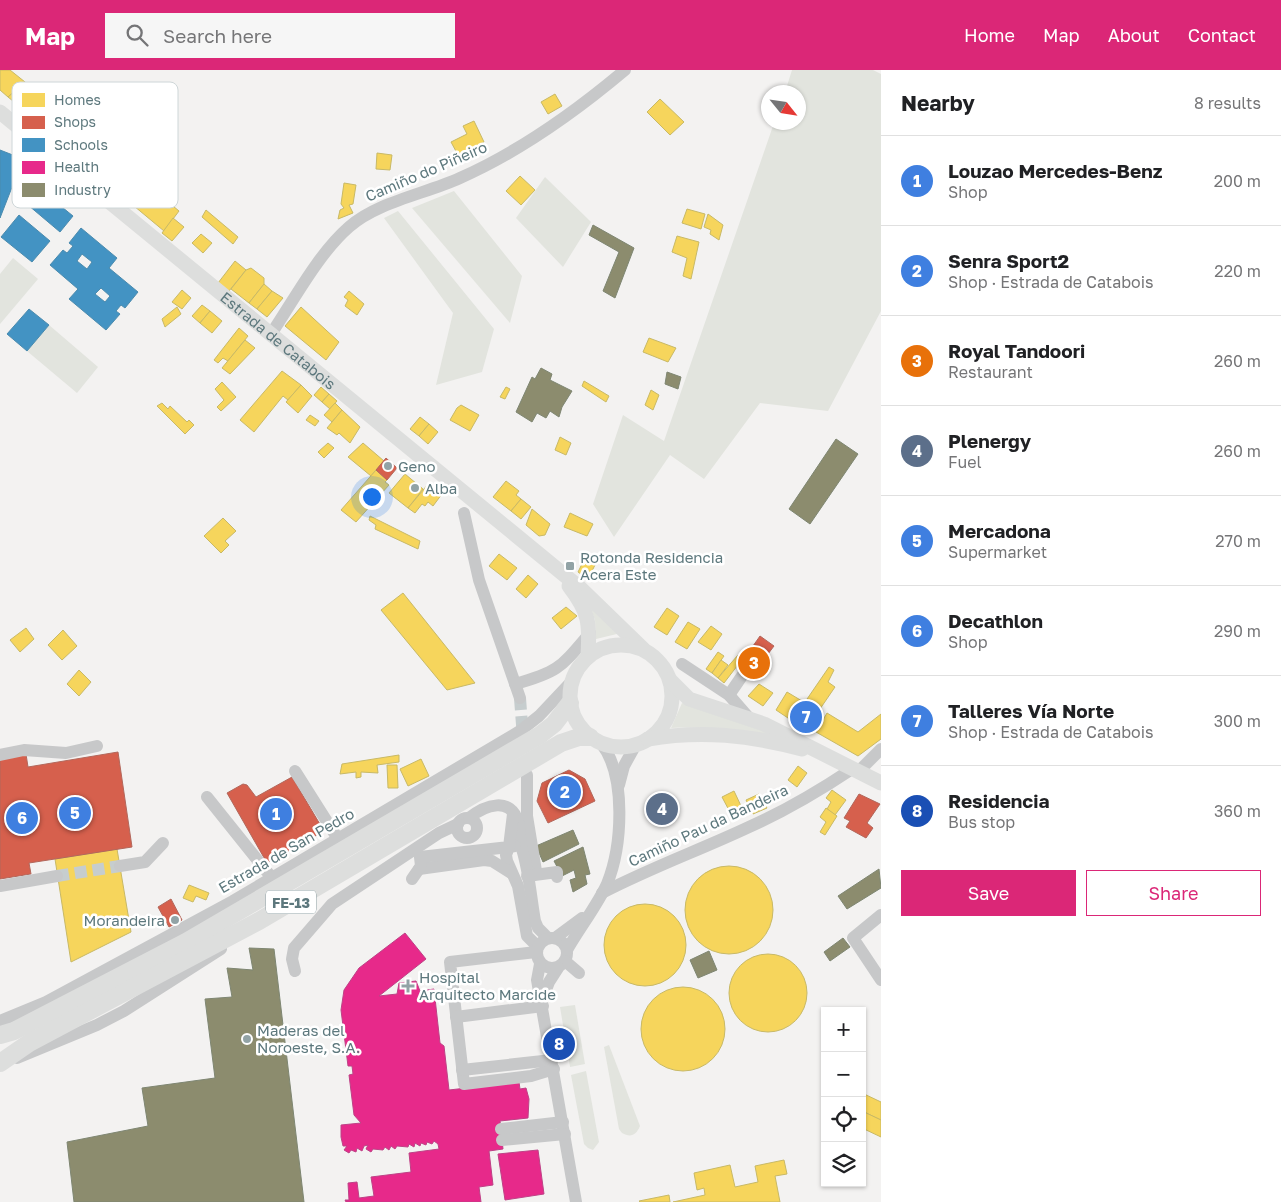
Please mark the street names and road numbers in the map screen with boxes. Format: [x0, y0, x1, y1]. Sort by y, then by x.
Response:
street label: Camiño do Piñeiro [362, 137, 490, 205]
street label: Estrada de Catabois [217, 288, 340, 393]
street label: Camiño Pau da Bandeira [625, 780, 791, 870]
street label: Estrada de San Pedro [215, 804, 357, 896]
road number: FE-13 [266, 890, 316, 914]

